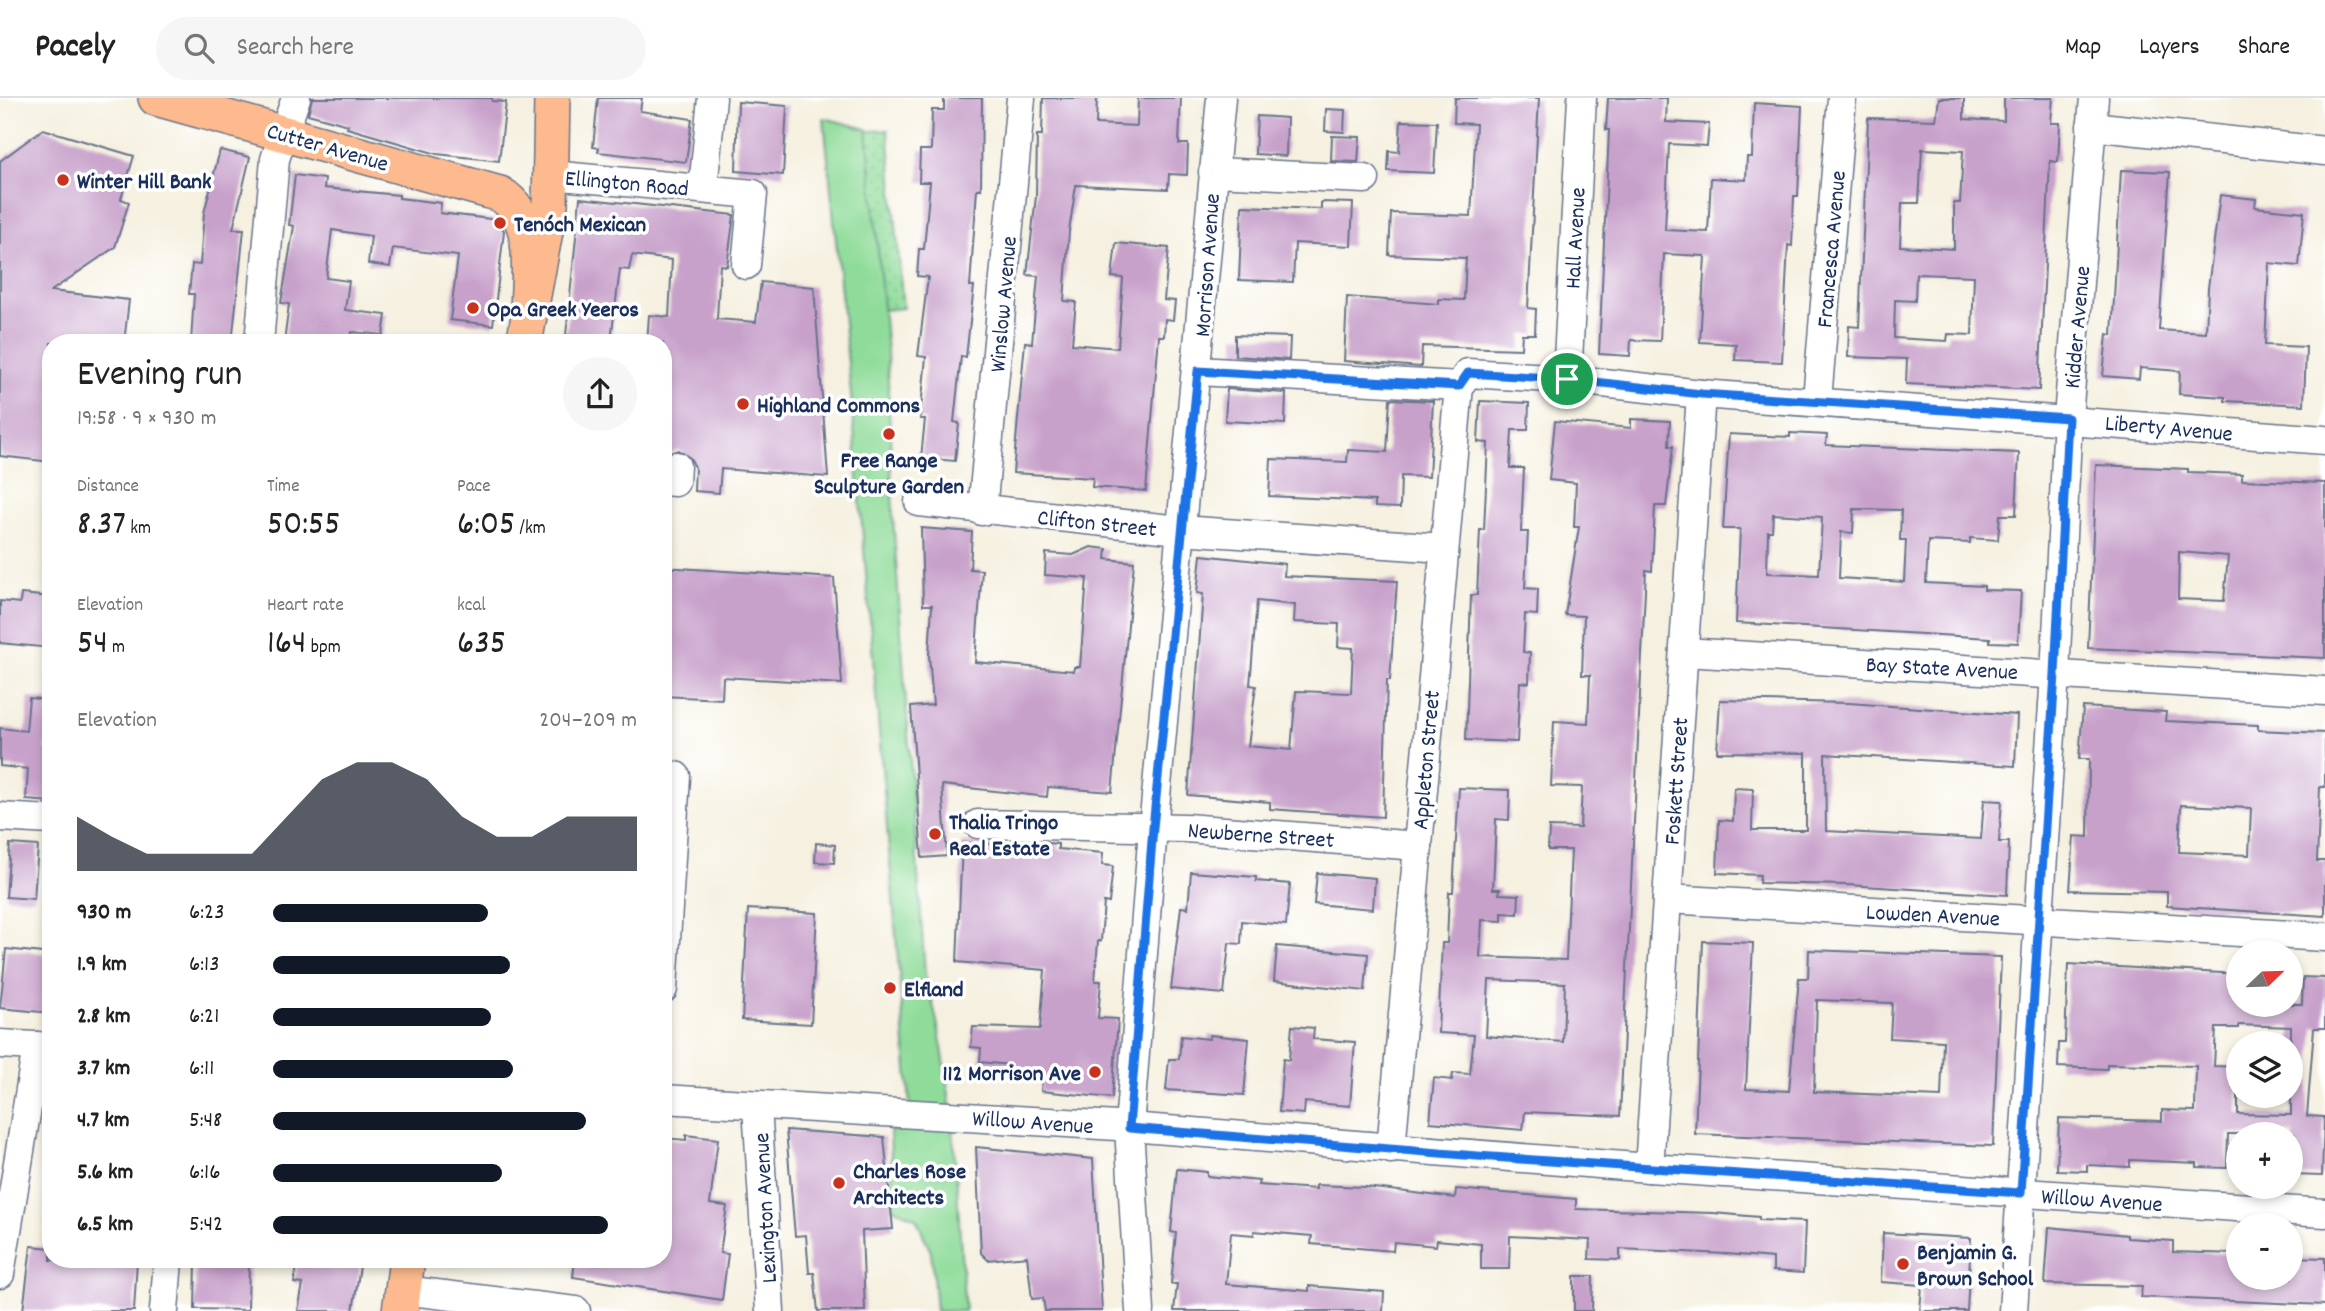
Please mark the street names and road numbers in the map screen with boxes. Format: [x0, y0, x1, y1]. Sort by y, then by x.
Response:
street label: Cutter Avenue [262, 116, 392, 182]
street label: Ellington Road [564, 164, 690, 207]
street label: Francesca Avenue [1810, 169, 1857, 329]
street label: Hall Avenue [1558, 187, 1597, 290]
street label: Morrison Avenue [1188, 192, 1231, 338]
street label: Winslow Avenue [983, 235, 1028, 374]
street label: Kidder Avenue [2058, 264, 2101, 390]
street label: Liberty Avenue [2103, 408, 2234, 453]
street label: Clifton Street [1035, 503, 1158, 548]
street label: Bay State Avenue [1865, 650, 2019, 691]
street label: Appleton Street [1406, 689, 1451, 831]
street label: Foskett Street [1658, 716, 1699, 846]
street label: Newberne Street [1186, 816, 1335, 859]
street label: Lowden Avenue [1865, 898, 2001, 937]
street label: Willow Avenue [971, 1104, 1095, 1145]
street label: Lexington Avenue [747, 1132, 788, 1284]
street label: Willow Avenue [2040, 1182, 2164, 1223]

